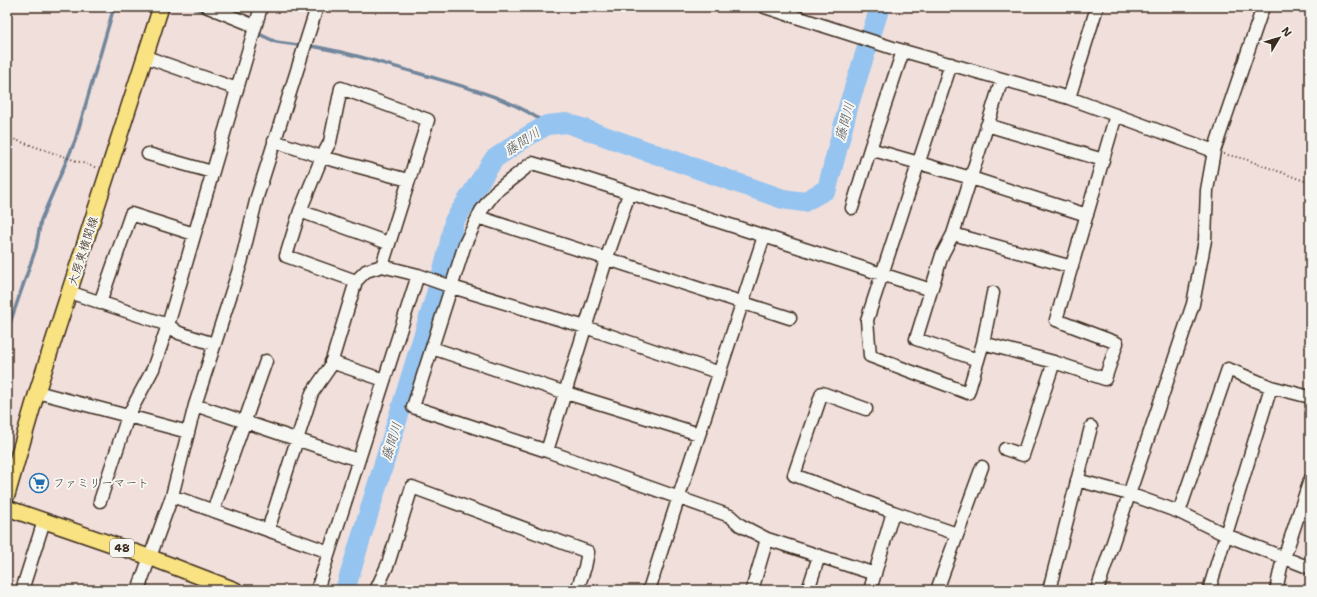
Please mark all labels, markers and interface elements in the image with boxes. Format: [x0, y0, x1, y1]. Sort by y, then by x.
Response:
north arrow [1259, 18, 1299, 58]
text: N [1278, 24, 1295, 40]
water label: 藤間川 [831, 100, 858, 142]
water label: 藤間川 [501, 124, 543, 159]
street label: 大房東横関線 [64, 214, 102, 288]
water label: 藤間川 [378, 420, 405, 462]
supermarket icon: ファミリーマート [28, 472, 50, 494]
place label: ファミリーマート [53, 475, 149, 491]
road number: 48 [110, 539, 134, 557]

